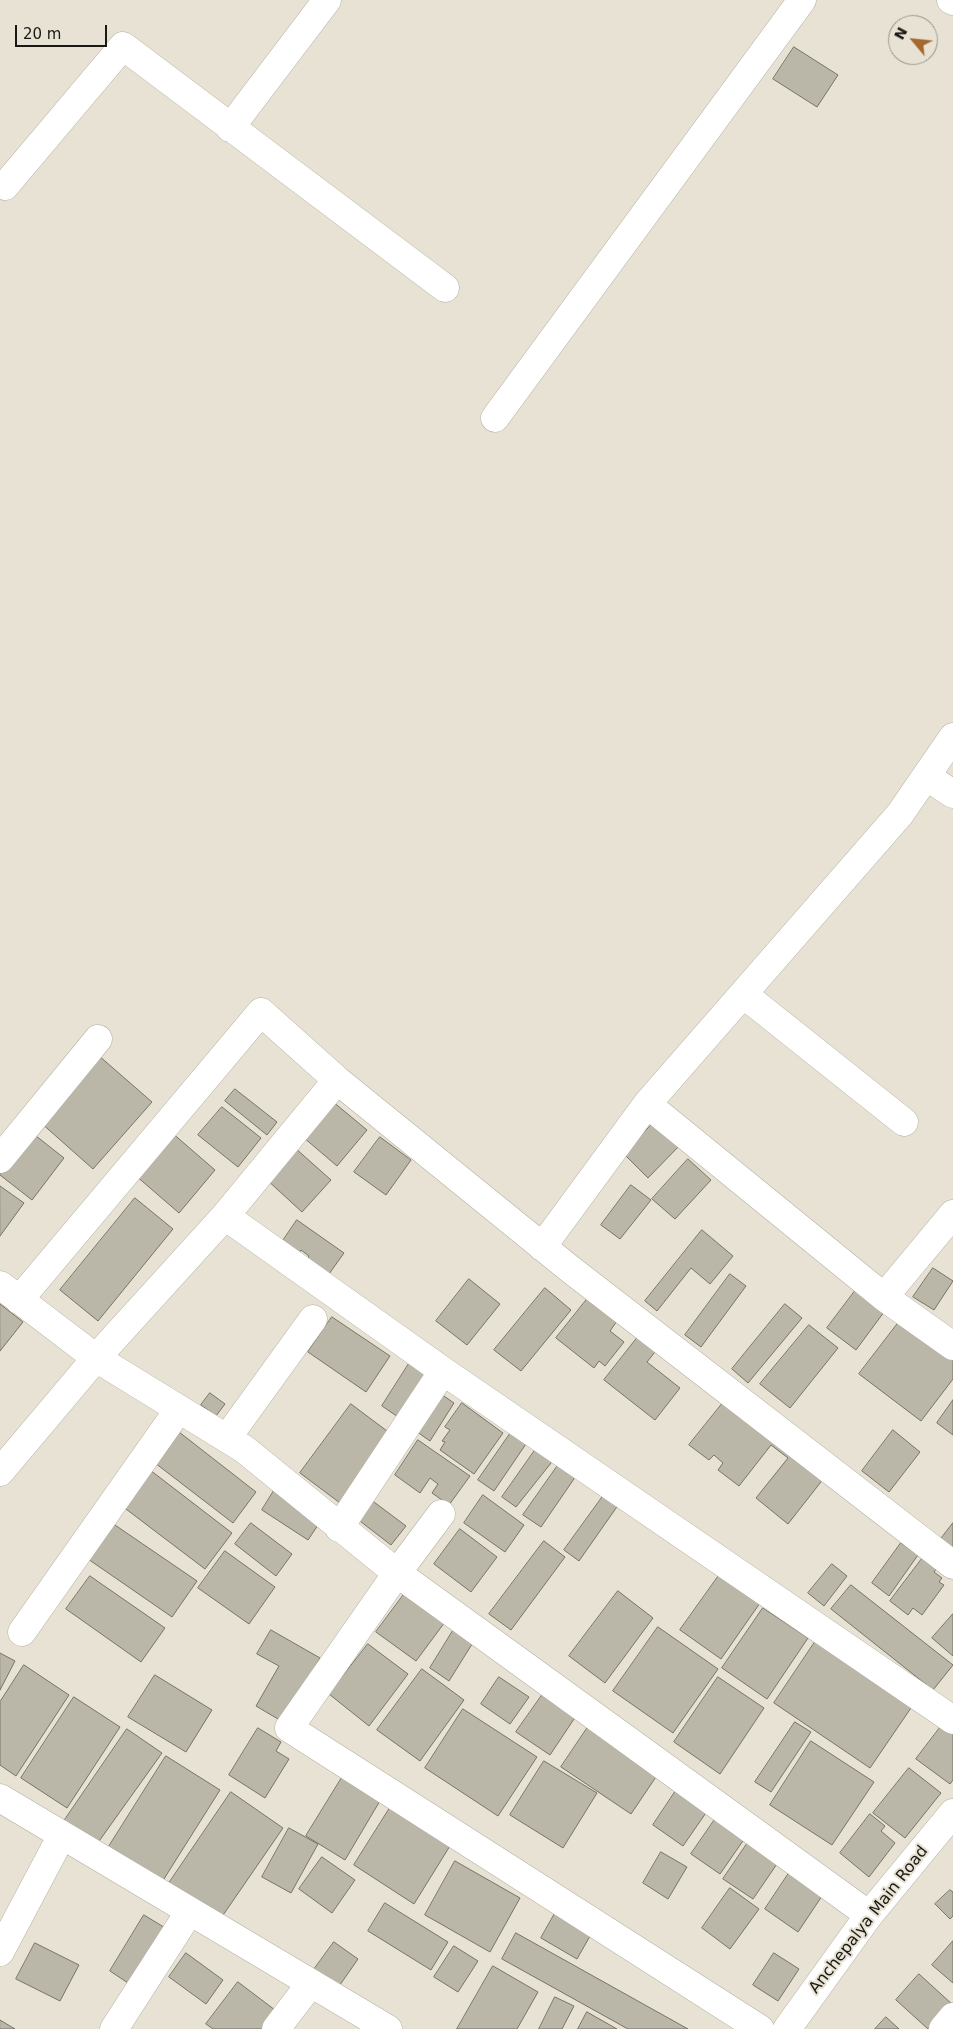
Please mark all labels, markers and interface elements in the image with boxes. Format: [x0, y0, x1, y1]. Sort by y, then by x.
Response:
scale bar [18, 15, 110, 47]
north arrow [888, 15, 938, 65]
text: N [891, 24, 910, 42]
text: 20 m [23, 25, 61, 43]
street label: Anchepalya Main Road [805, 1842, 933, 1998]

